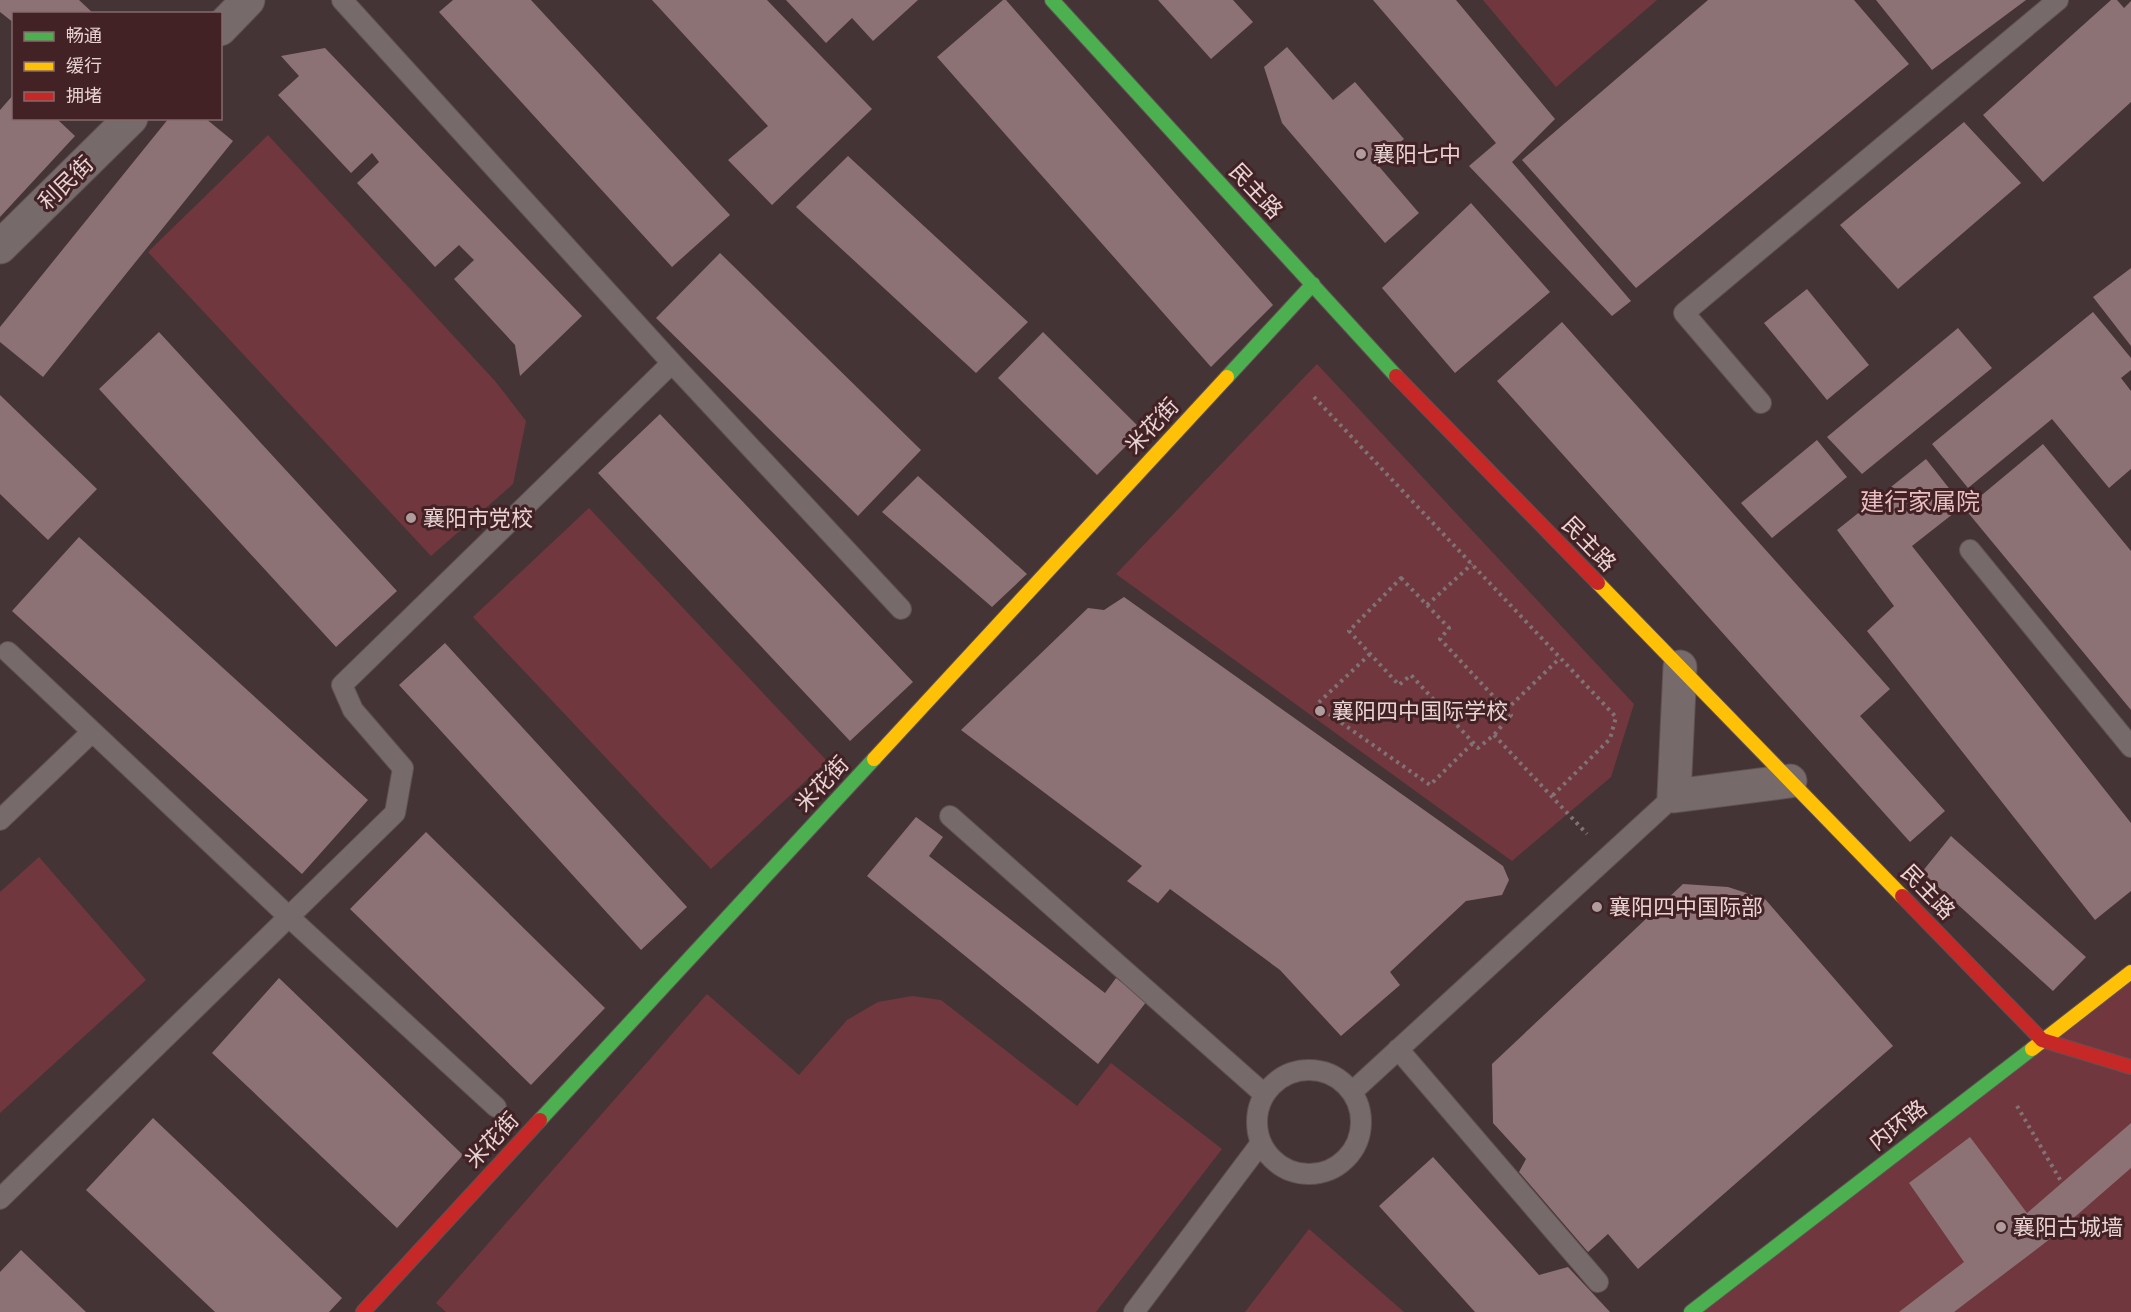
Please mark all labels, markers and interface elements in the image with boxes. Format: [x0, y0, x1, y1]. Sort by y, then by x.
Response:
legend [12, 12, 222, 120]
text: 畅通 [66, 25, 102, 47]
text: 缓行 [66, 55, 102, 77]
text: 拥堵 [66, 85, 102, 107]
place label: 襄阳七中 [1373, 141, 1461, 168]
marker: 襄阳七中 [1354, 147, 1368, 161]
street label: 利民街 [33, 150, 99, 216]
street label: 民主路 [1224, 158, 1288, 224]
street label: 米花街 [1120, 393, 1184, 459]
district label: 建行家属院 [1860, 487, 1980, 517]
place label: 襄阳市党校 [423, 505, 533, 532]
marker: 襄阳市党校 [404, 511, 418, 525]
street label: 民主路 [1556, 511, 1622, 577]
place label: 襄阳四中国际学校 [1332, 698, 1508, 725]
marker: 襄阳四中国际学校 [1313, 704, 1327, 718]
street label: 米花街 [790, 751, 854, 817]
street label: 民主路 [1895, 859, 1961, 925]
place label: 襄阳四中国际部 [1609, 894, 1763, 921]
marker: 襄阳四中国际部 [1590, 900, 1604, 914]
street label: 内环路 [1864, 1094, 1932, 1156]
street label: 米花街 [460, 1107, 524, 1173]
place label: 襄阳古城墙 [2013, 1214, 2123, 1241]
marker: 襄阳古城墙 [1994, 1220, 2008, 1234]

